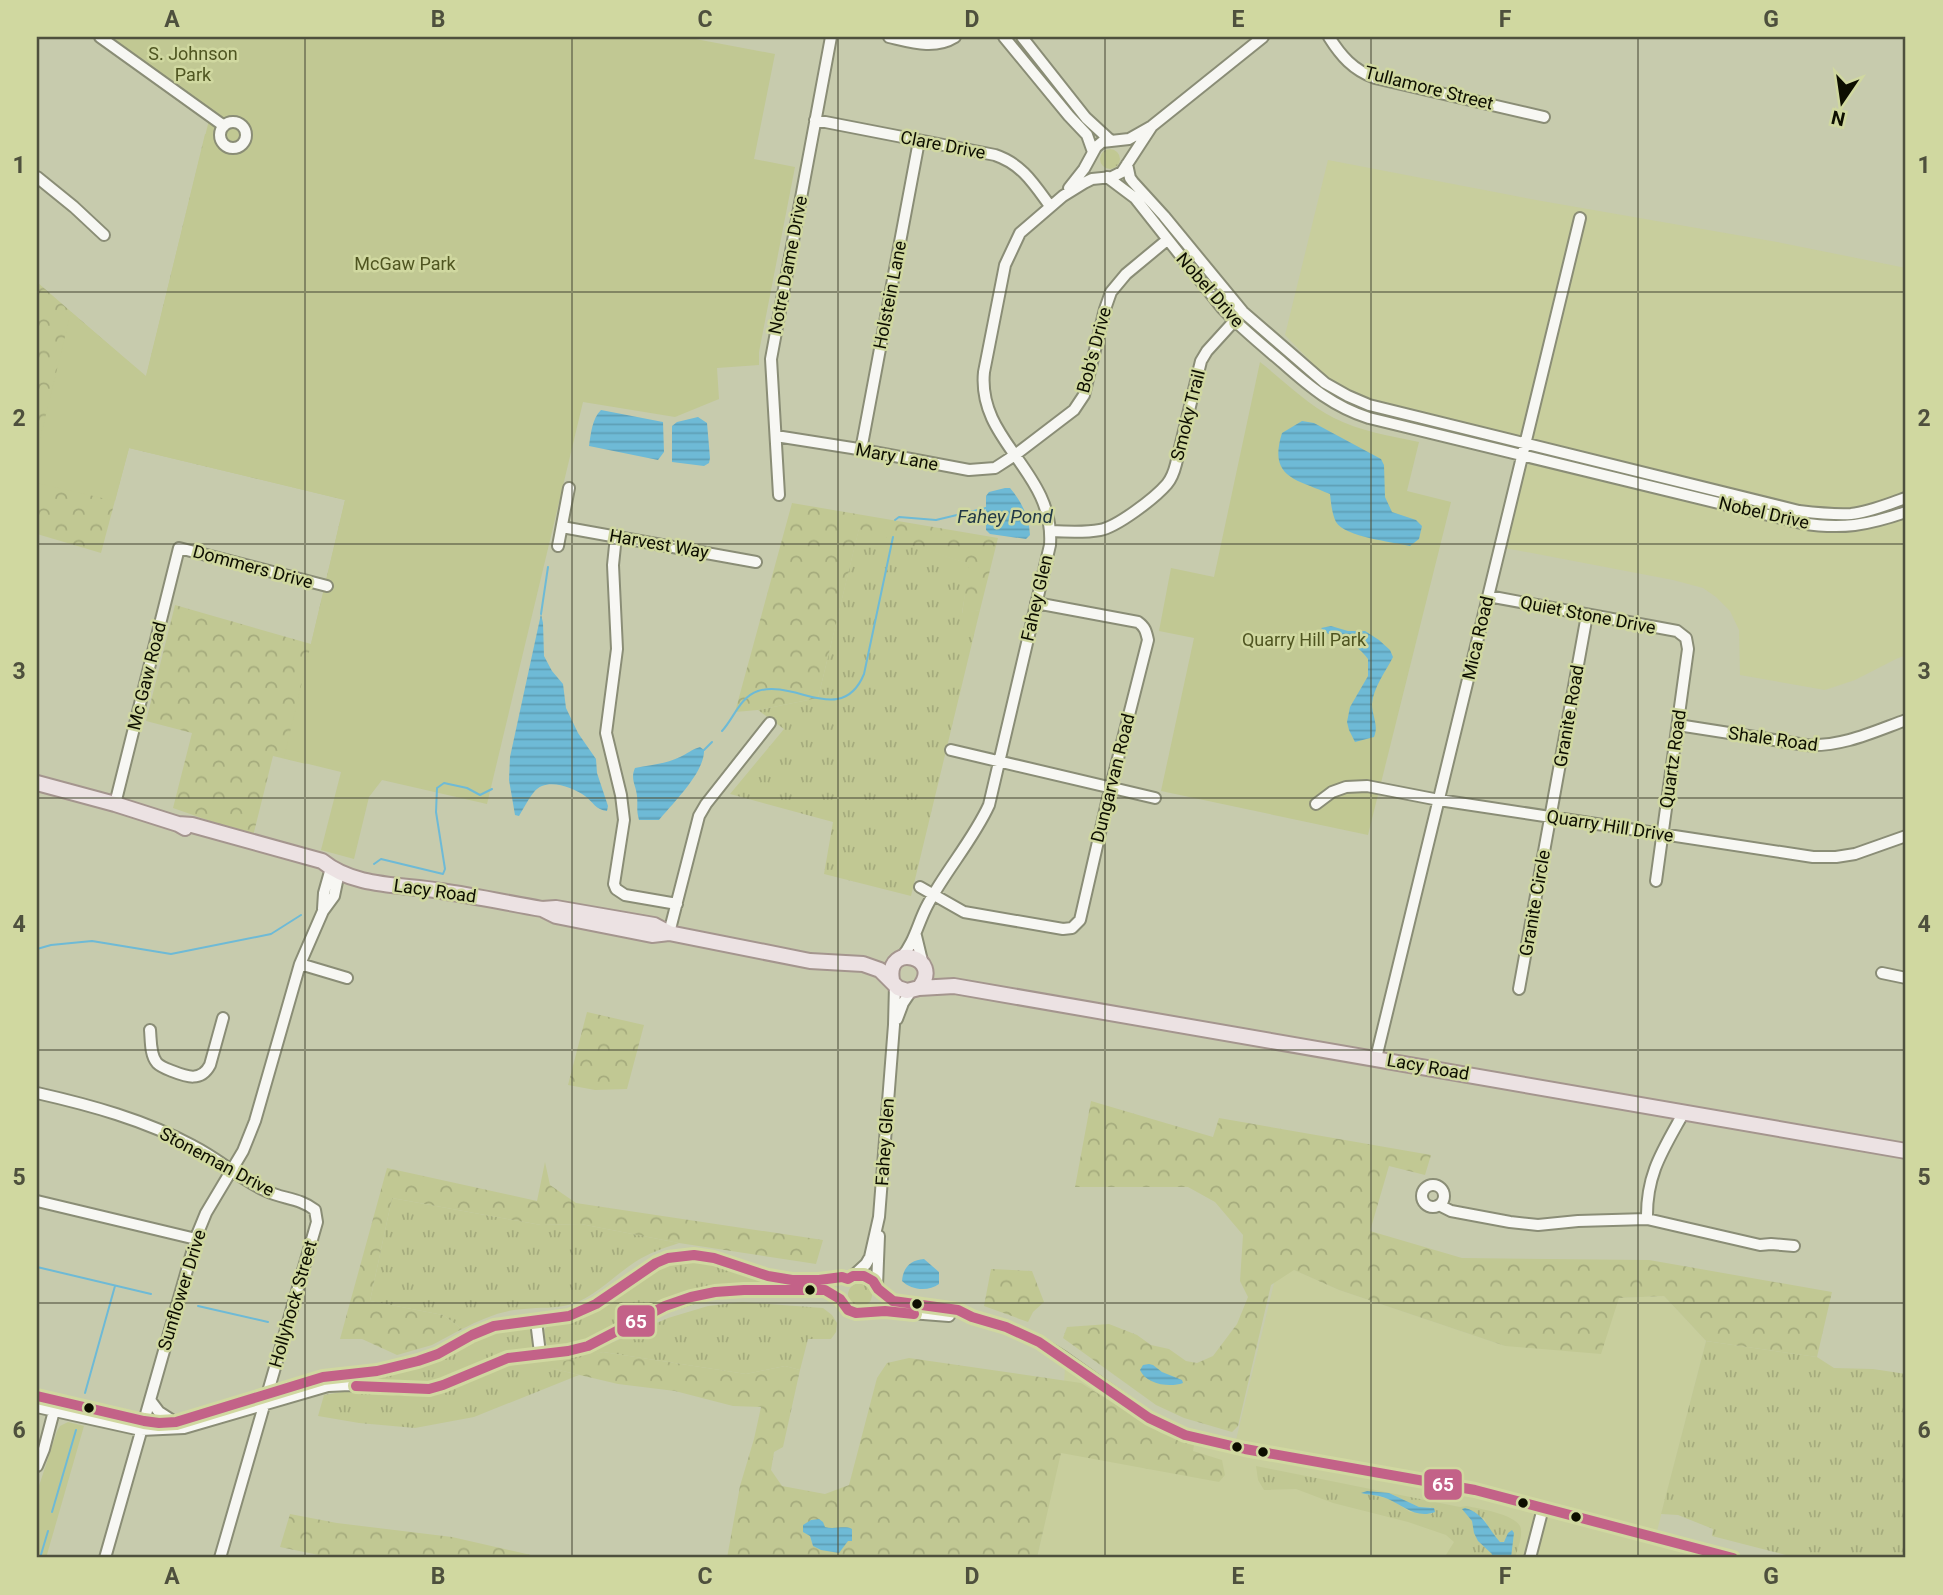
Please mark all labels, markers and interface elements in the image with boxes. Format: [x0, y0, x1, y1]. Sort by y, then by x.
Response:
text: A [164, 6, 180, 33]
text: B [431, 6, 445, 33]
text: C [697, 6, 713, 33]
text: D [965, 6, 979, 33]
text: E [1232, 6, 1245, 33]
text: F [1499, 6, 1512, 33]
text: G [1763, 6, 1779, 33]
park label: S. Johnson Park [148, 43, 238, 85]
street label: Tullamore Street [1363, 61, 1496, 114]
north arrow [1806, 66, 1876, 136]
text: N [1829, 105, 1847, 131]
street label: Clare Drive [899, 126, 987, 163]
text: 1 [12, 152, 26, 179]
text: 1 [1917, 152, 1931, 179]
street label: Notre Dame Drive [764, 194, 811, 336]
street label: Holstein Lane [869, 239, 910, 351]
street label: Nobel Drive [1172, 248, 1248, 331]
park label: McGaw Park [354, 253, 457, 274]
street label: Bob's Drive [1072, 305, 1115, 395]
street label: Smoky Trail [1166, 367, 1209, 462]
text: 2 [12, 405, 26, 432]
text: 2 [1917, 405, 1931, 432]
street label: Mary Lane [854, 438, 940, 475]
street label: Nobel Drive [1717, 492, 1811, 533]
water label: Fahey Pond [957, 505, 1053, 528]
street label: Harvest Way [608, 524, 711, 563]
street label: Dommers Drive [191, 540, 315, 593]
street label: Fahey Glen [1016, 553, 1057, 643]
street label: Quiet Stone Drive [1519, 591, 1658, 638]
street label: Mica Road [1458, 594, 1497, 682]
street label: Mc Gaw Road [123, 620, 170, 732]
park label: Quarry Hill Park [1242, 629, 1367, 650]
text: 3 [12, 658, 26, 685]
text: 3 [1917, 658, 1931, 685]
street label: Granite Road [1549, 663, 1588, 769]
street label: Quartz Road [1655, 708, 1690, 810]
street label: Dungarvan Road [1086, 711, 1139, 844]
street label: Shale Road [1727, 722, 1819, 755]
street label: Quarry Hill Drive [1545, 805, 1675, 846]
street label: Granite Circle [1515, 848, 1554, 958]
street label: Lacy Road [392, 874, 478, 907]
text: 4 [12, 911, 26, 938]
text: 4 [1917, 911, 1931, 938]
street label: Lacy Road [1385, 1049, 1471, 1084]
street label: Fahey Glen [871, 1097, 898, 1187]
street label: Stoneman Drive [156, 1123, 278, 1201]
text: 5 [12, 1164, 26, 1191]
text: 5 [1917, 1164, 1931, 1191]
street label: Sunflower Drive [153, 1227, 210, 1353]
street label: Hollyhock Street [264, 1238, 321, 1370]
unlabelled marker [803, 1283, 817, 1297]
unlabelled marker [910, 1297, 924, 1311]
line badge: 65 [616, 1304, 656, 1338]
text: 65 [625, 1310, 647, 1333]
unlabelled marker [82, 1401, 96, 1415]
text: 6 [12, 1417, 26, 1444]
text: 6 [1917, 1417, 1931, 1444]
unlabelled marker [1230, 1440, 1244, 1454]
unlabelled marker [1256, 1445, 1270, 1459]
line badge: 65 [1423, 1468, 1463, 1501]
text: 65 [1432, 1473, 1454, 1496]
unlabelled marker [1516, 1496, 1530, 1510]
unlabelled marker [1569, 1510, 1583, 1524]
text: A [164, 1563, 180, 1590]
text: B [431, 1563, 445, 1590]
text: C [697, 1563, 713, 1590]
text: D [965, 1563, 979, 1590]
text: E [1232, 1563, 1245, 1590]
text: F [1499, 1563, 1512, 1590]
text: G [1763, 1563, 1779, 1590]

